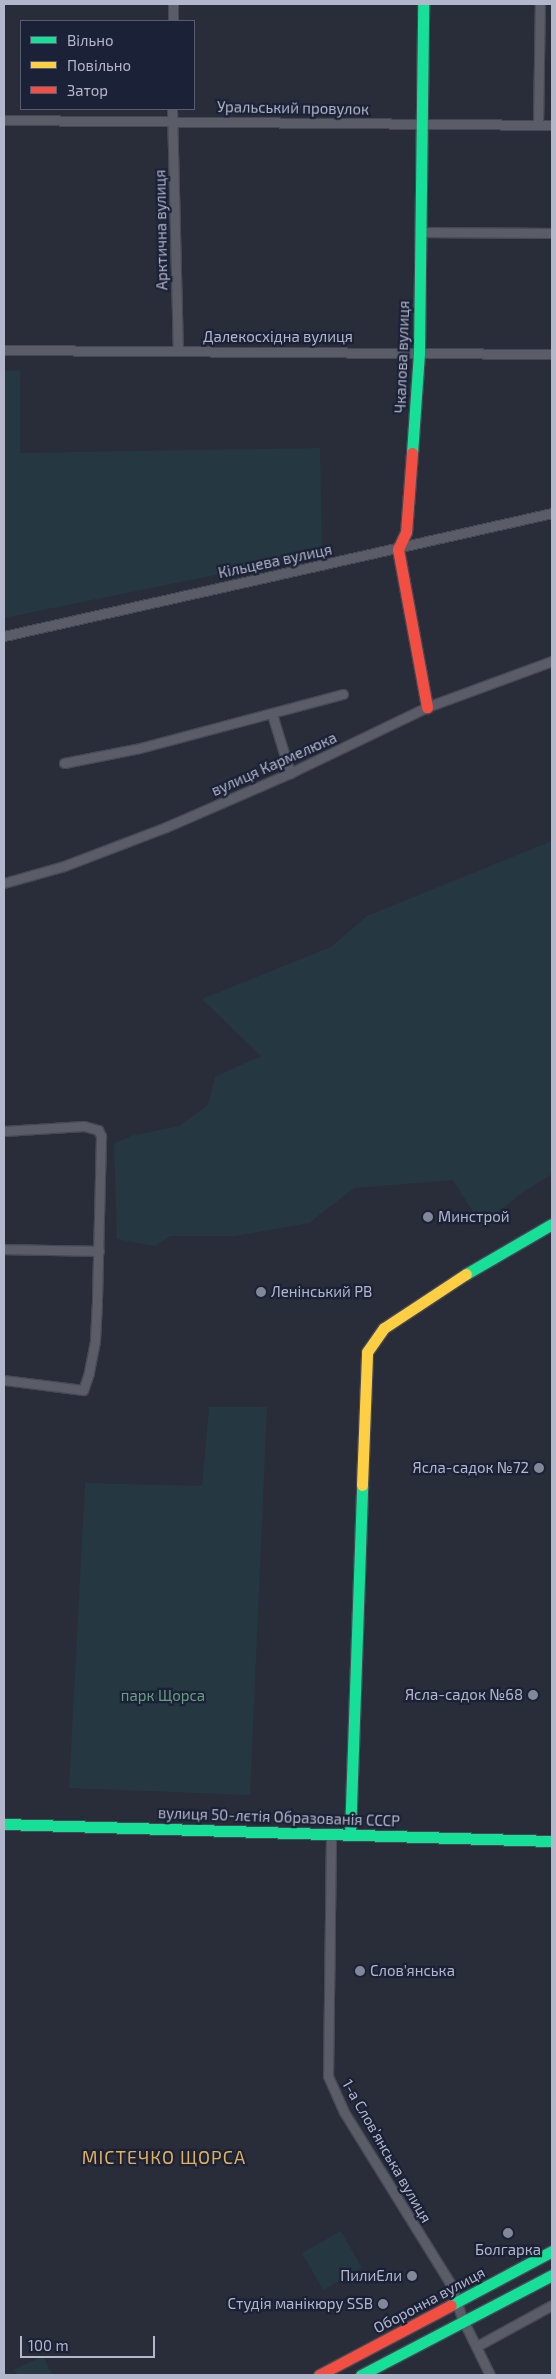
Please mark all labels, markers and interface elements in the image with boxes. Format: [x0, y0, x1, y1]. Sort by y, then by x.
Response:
legend [20, 20, 195, 110]
text: Вільно [67, 31, 114, 49]
text: Повільно [67, 56, 131, 74]
text: Затор [67, 81, 108, 99]
street label: Уральський провулок [217, 98, 369, 118]
street label: Арктична вулиця [151, 170, 171, 290]
street label: Чкалова вулиця [391, 300, 413, 414]
street label: Далекосхідна вулиця [203, 328, 353, 346]
street label: Кільцева вулиця [216, 540, 334, 582]
street label: вулиця Кармелюка [209, 728, 339, 800]
place label: Минстрой [438, 1208, 510, 1226]
marker: Минстрой [422, 1211, 434, 1223]
place label: Ленінський РВ [271, 1283, 372, 1301]
marker: Ленінський РВ [255, 1286, 267, 1298]
place label: Ясла-садок №72 [412, 1459, 529, 1477]
marker: Ясла-садок №72 [533, 1462, 545, 1474]
place label: Ясла-садок №68 [405, 1686, 523, 1704]
park label: парк Щорса [121, 1687, 205, 1705]
marker: Ясла-садок №68 [527, 1689, 539, 1701]
street label: вулиця 50-лєтія Образованія СССР [158, 1804, 400, 1830]
place label: Слов'янська [370, 1962, 455, 1980]
marker: Слов'янська [354, 1965, 366, 1977]
street label: 1-а Слов’янська вулиця [339, 2076, 435, 2226]
district label: МІСТЕЧКО ЩОРСА [80, 2146, 248, 2168]
marker: Болгарка [502, 2227, 514, 2239]
place label: Болгарка [475, 2241, 541, 2259]
street label: Оборонна вулиця [370, 2263, 488, 2337]
place label: ПилиЕли [340, 2267, 402, 2285]
marker: ПилиЕли [406, 2270, 418, 2282]
place label: Студія манікюру SSB [228, 2295, 373, 2313]
marker: Студія манікюру SSB [377, 2298, 389, 2310]
scale bar [22, 2326, 158, 2358]
text: 100 m [28, 2336, 69, 2354]

